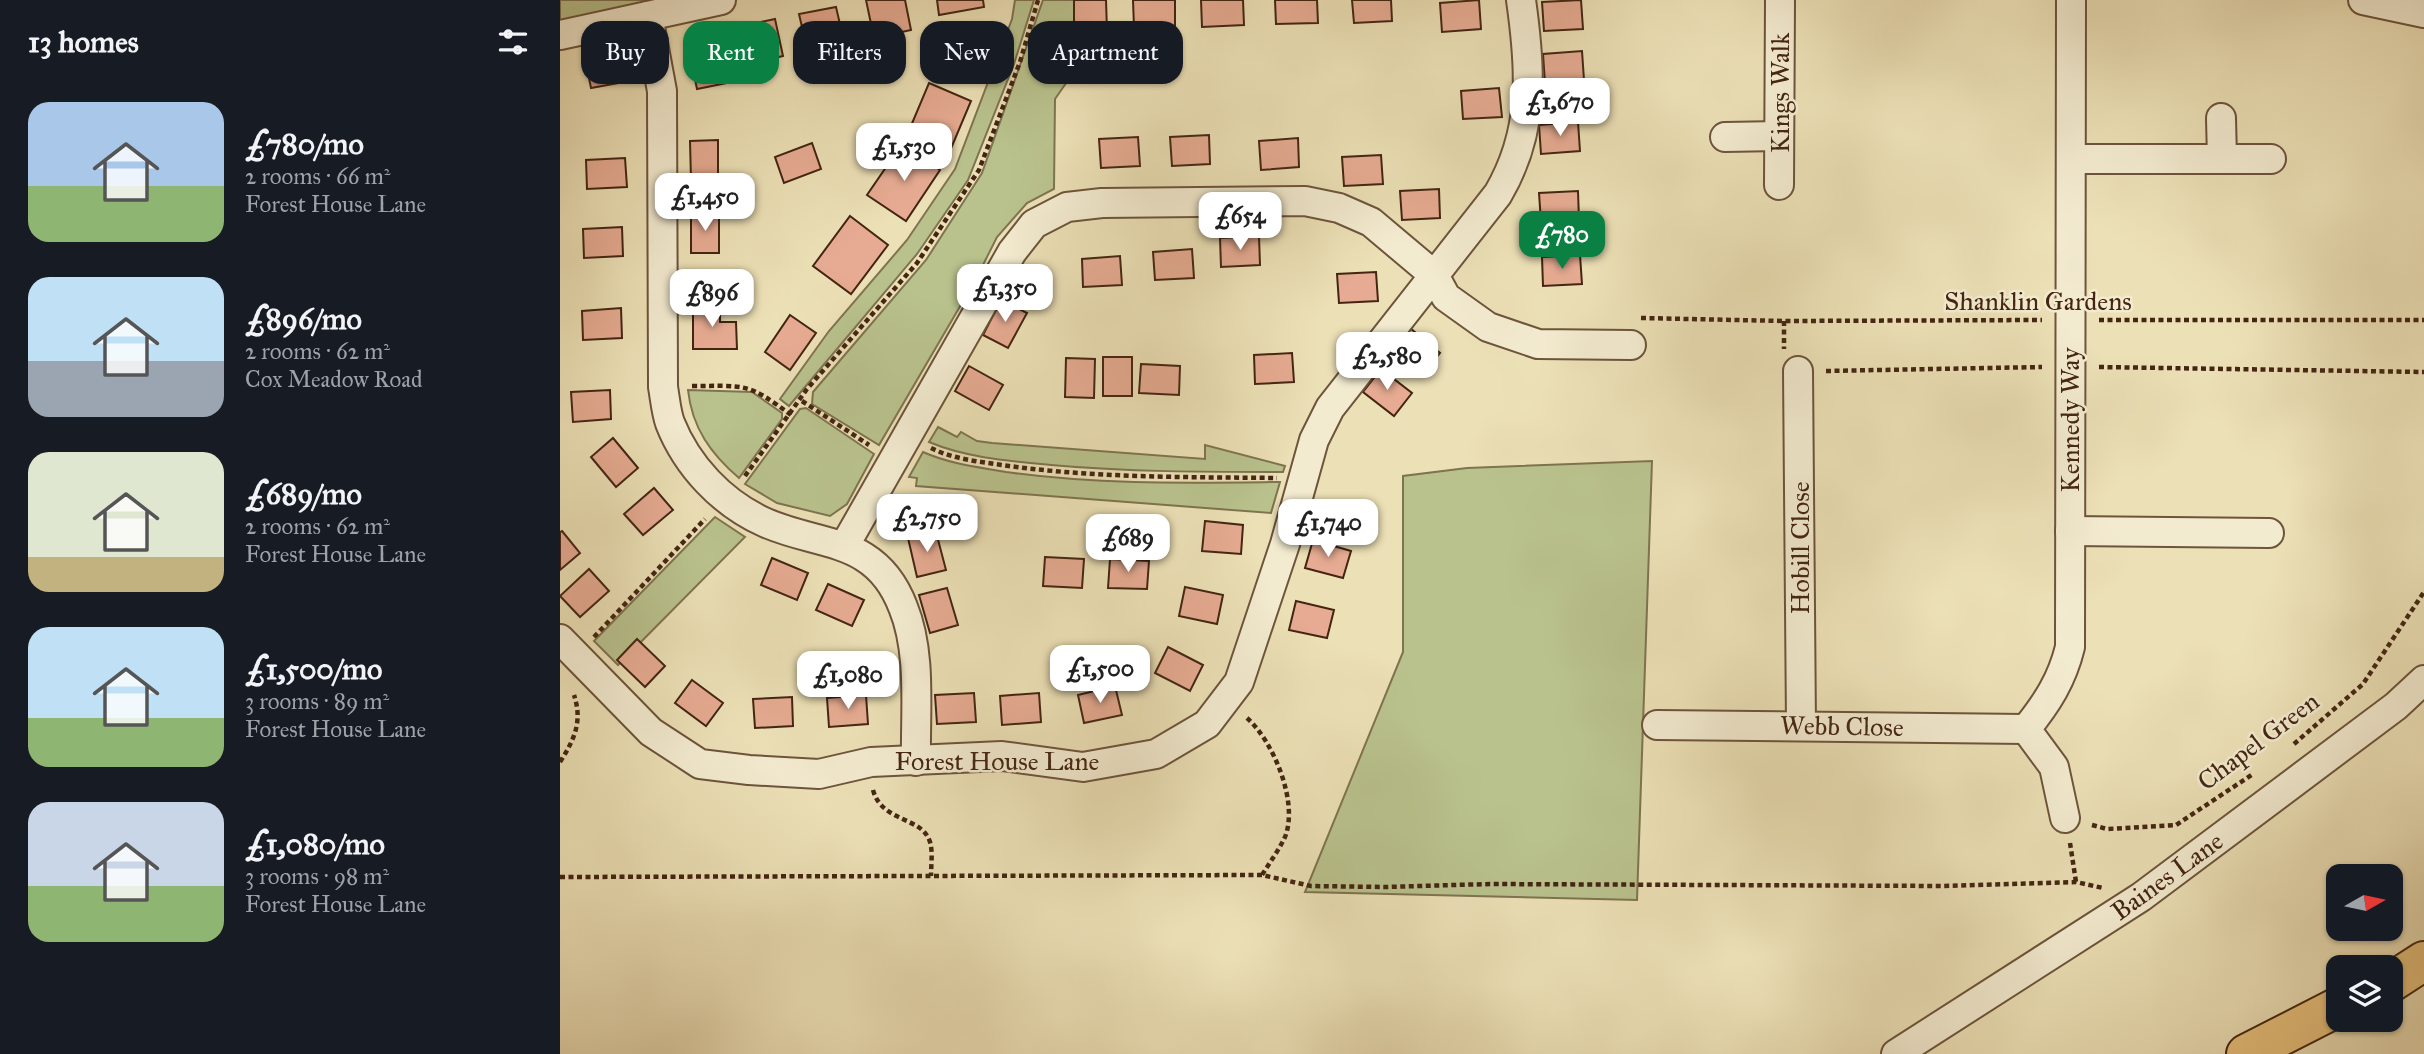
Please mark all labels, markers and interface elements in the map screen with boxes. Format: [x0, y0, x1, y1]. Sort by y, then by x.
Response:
chip: Buy [581, 21, 669, 84]
chip: Rent [683, 21, 779, 84]
chip: Filters [793, 21, 906, 84]
chip: New [920, 21, 1014, 84]
chip: Apartment [1028, 21, 1183, 84]
icon: filters [494, 23, 532, 61]
text: 13 homes [28, 24, 139, 60]
street label: Kings Walk [1764, 32, 1796, 153]
pin: £1,670 [1503, 78, 1617, 138]
text: £1,670 [1526, 87, 1594, 115]
pin: £1,530 [847, 124, 961, 183]
text: £780/mo [245, 126, 364, 162]
icon: home [84, 130, 168, 214]
text: £1,530 [872, 132, 936, 160]
text: 2 rooms · 66 m² [245, 162, 390, 190]
pin: £1,450 [648, 174, 762, 233]
text: £1,450 [671, 182, 739, 210]
text: Forest House Lane [245, 190, 426, 218]
pin: £654 [1199, 192, 1281, 252]
text: £654 [1215, 201, 1265, 229]
pin: £780 [1521, 212, 1603, 271]
text: £780 [1535, 220, 1589, 248]
pin: £1,350 [948, 264, 1062, 324]
pin: £896 [671, 270, 753, 329]
text: £1,350 [973, 273, 1037, 301]
text: £896 [686, 278, 738, 306]
street label: Shanklin Gardens [1944, 285, 2132, 317]
text: £896/mo [245, 301, 362, 337]
icon: home [84, 305, 168, 389]
pin: £2,580 [1330, 332, 1444, 392]
text: 2 rooms · 62 m² [245, 337, 390, 365]
text: £2,580 [1352, 341, 1422, 369]
street label: Kennedy Way [2054, 347, 2086, 492]
text: Cox Meadow Road [245, 365, 422, 393]
text: £689/mo [245, 476, 362, 512]
icon: home [84, 480, 168, 564]
street label: Hobill Close [1784, 481, 1816, 615]
pin: £2,750 [870, 494, 984, 554]
pin: £1,740 [1271, 500, 1385, 559]
text: £2,750 [893, 503, 961, 531]
text: £1,740 [1294, 508, 1362, 536]
text: 2 rooms · 62 m² [245, 512, 390, 540]
pin: £689 [1087, 514, 1169, 574]
text: £689 [1102, 523, 1154, 551]
text: Forest House Lane [245, 540, 426, 568]
pin: £1,500 [1043, 646, 1157, 705]
text: £1,500/mo [245, 651, 382, 687]
pin: £1,080 [791, 652, 905, 711]
text: £1,500 [1066, 654, 1134, 682]
icon: home [84, 655, 168, 739]
text: £1,080 [813, 660, 883, 688]
street label: Chapel Green [2191, 685, 2325, 797]
text: 3 rooms · 89 m² [245, 687, 389, 715]
street label: Webb Close [1780, 709, 1904, 743]
text: Forest House Lane [245, 715, 426, 743]
street label: Forest House Lane [895, 745, 1099, 777]
street label: Baines Lane [2105, 825, 2229, 927]
text: £1,080/mo [245, 826, 385, 862]
icon: home [84, 830, 168, 914]
text: 3 rooms · 98 m² [245, 862, 389, 890]
north arrow [2326, 864, 2403, 942]
map controls [2326, 864, 2403, 1032]
text: Forest House Lane [245, 890, 426, 918]
button: layers [2326, 955, 2403, 1032]

